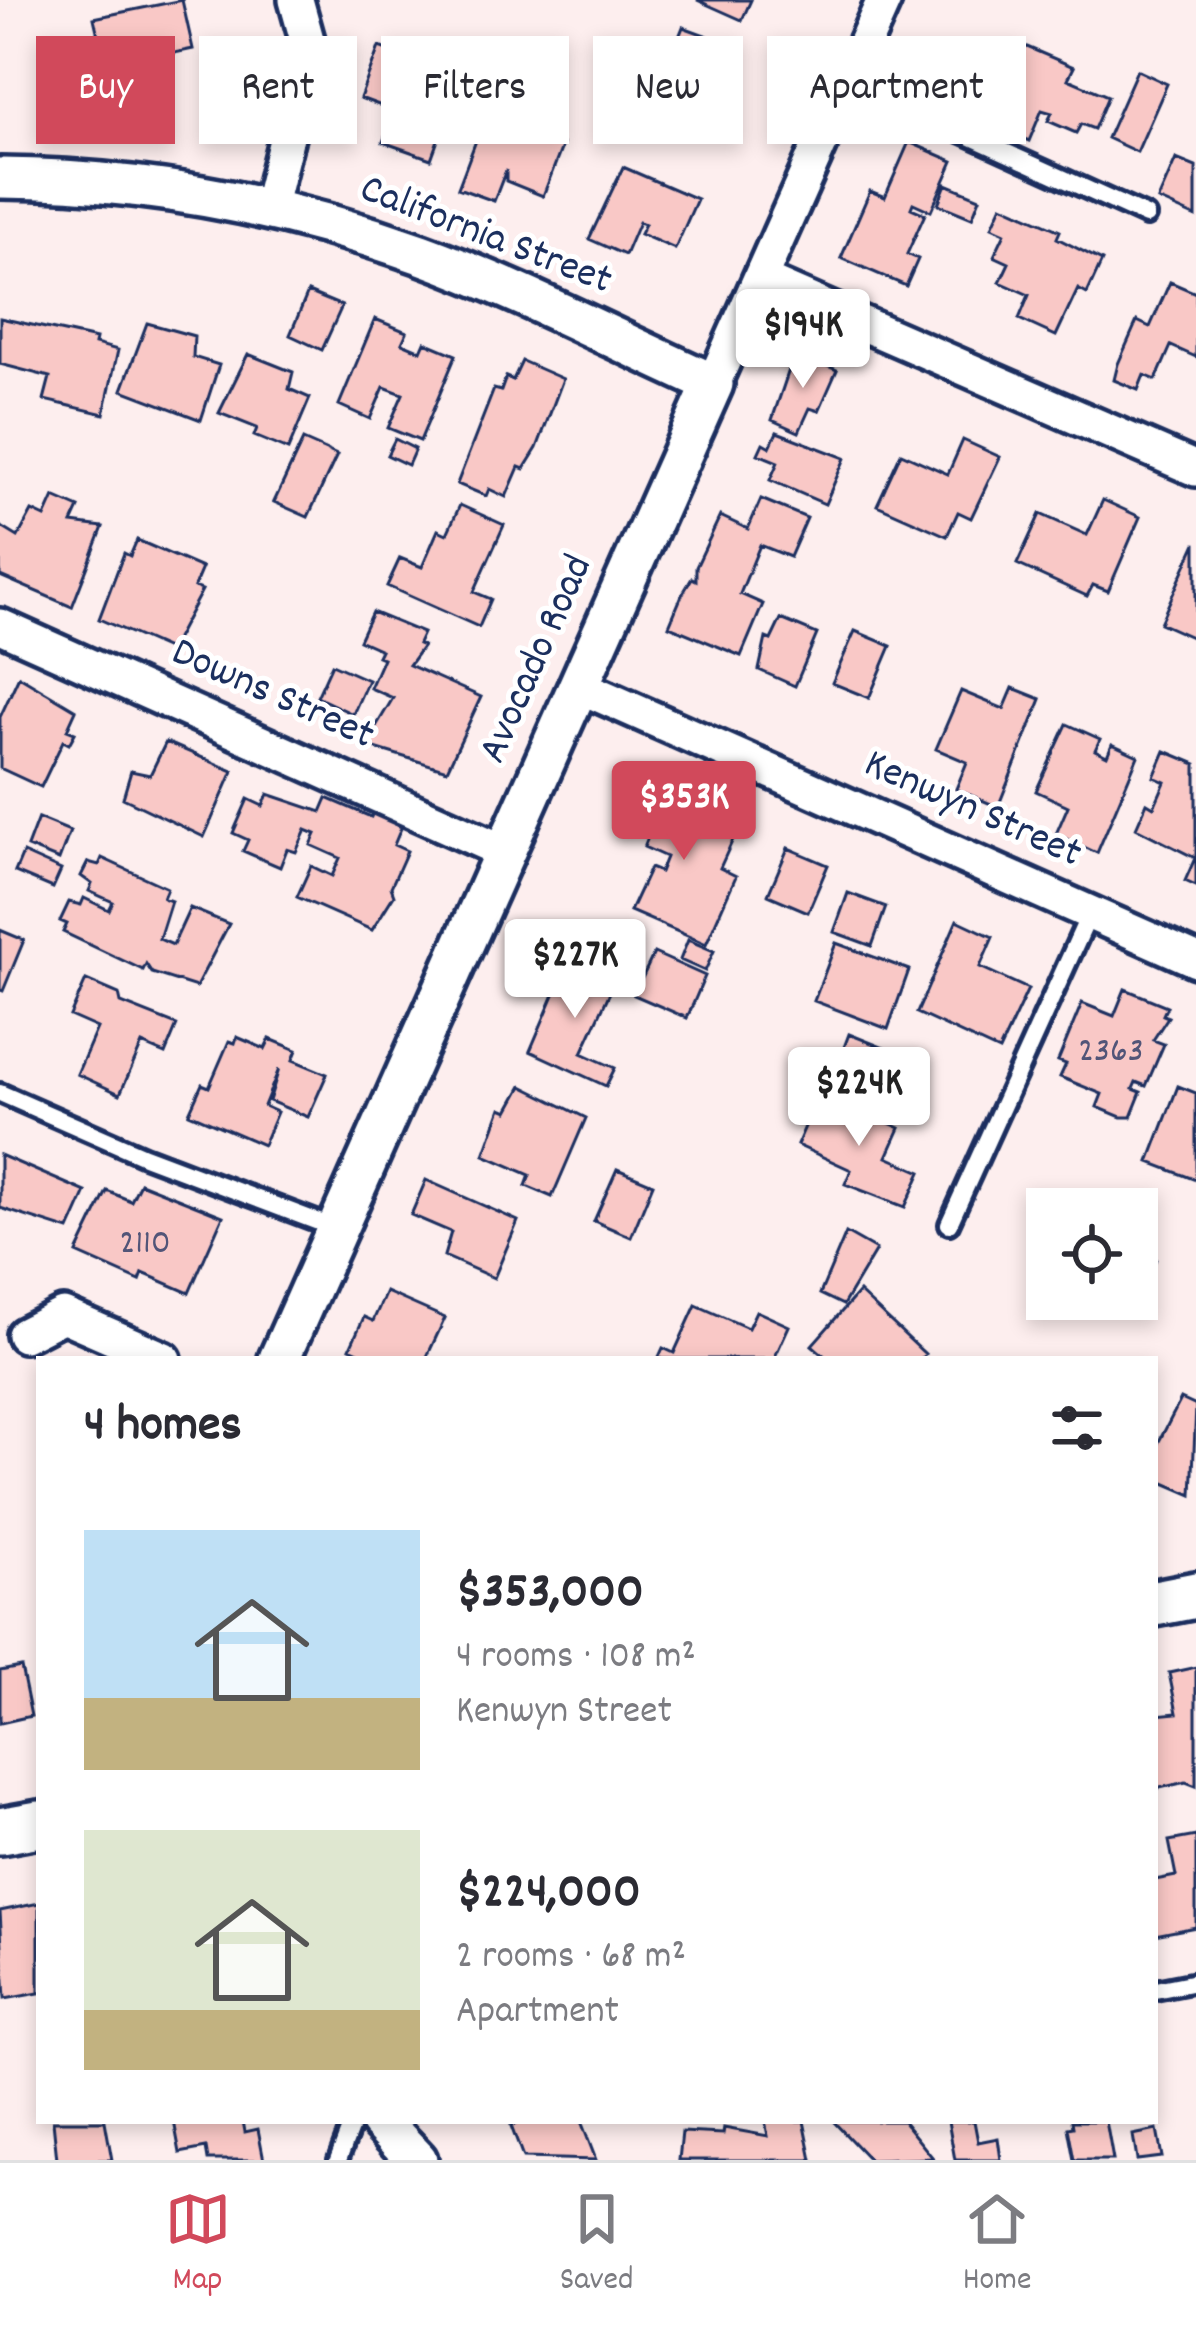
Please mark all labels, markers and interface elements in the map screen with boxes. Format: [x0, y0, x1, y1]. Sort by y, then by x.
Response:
chip: Buy [36, 36, 175, 144]
chip: Rent [199, 36, 357, 144]
chip: Filters [381, 36, 569, 144]
chip: New [593, 36, 743, 144]
chip: Apartment [767, 36, 1026, 144]
street label: California Street [350, 161, 620, 313]
pin: $194K [719, 289, 887, 391]
text: $194K [763, 300, 843, 355]
street label: Avocado Road [465, 546, 611, 774]
street label: Downs Street [161, 625, 383, 767]
street label: Kenwyn Street [854, 736, 1090, 886]
pin: $353K [600, 761, 768, 863]
text: $353K [639, 772, 729, 827]
pin: $227K [491, 919, 659, 1021]
text: $227K [532, 930, 618, 985]
house number: 2363 [1078, 1027, 1144, 1079]
pin: $224K [775, 1047, 943, 1149]
text: $224K [815, 1058, 903, 1113]
map controls [1026, 1188, 1158, 1320]
button: locate [1026, 1188, 1158, 1320]
house number: 2110 [119, 1219, 171, 1271]
text: 4 homes [84, 1392, 242, 1464]
icon: filters [1044, 1395, 1110, 1461]
text: $353,000 [456, 1559, 644, 1631]
icon: home [180, 1578, 324, 1722]
text: 4 rooms · 108 m² [456, 1631, 696, 1686]
text: Kenwyn Street [456, 1686, 672, 1741]
text: $224,000 [456, 1859, 641, 1931]
icon: home [180, 1878, 324, 2022]
text: 2 rooms · 68 m² [456, 1931, 686, 1986]
text: Apartment [456, 1986, 619, 2041]
tab: Map [165, 2186, 231, 2305]
tab: Saved [560, 2186, 634, 2305]
tab: Home [963, 2186, 1031, 2305]

